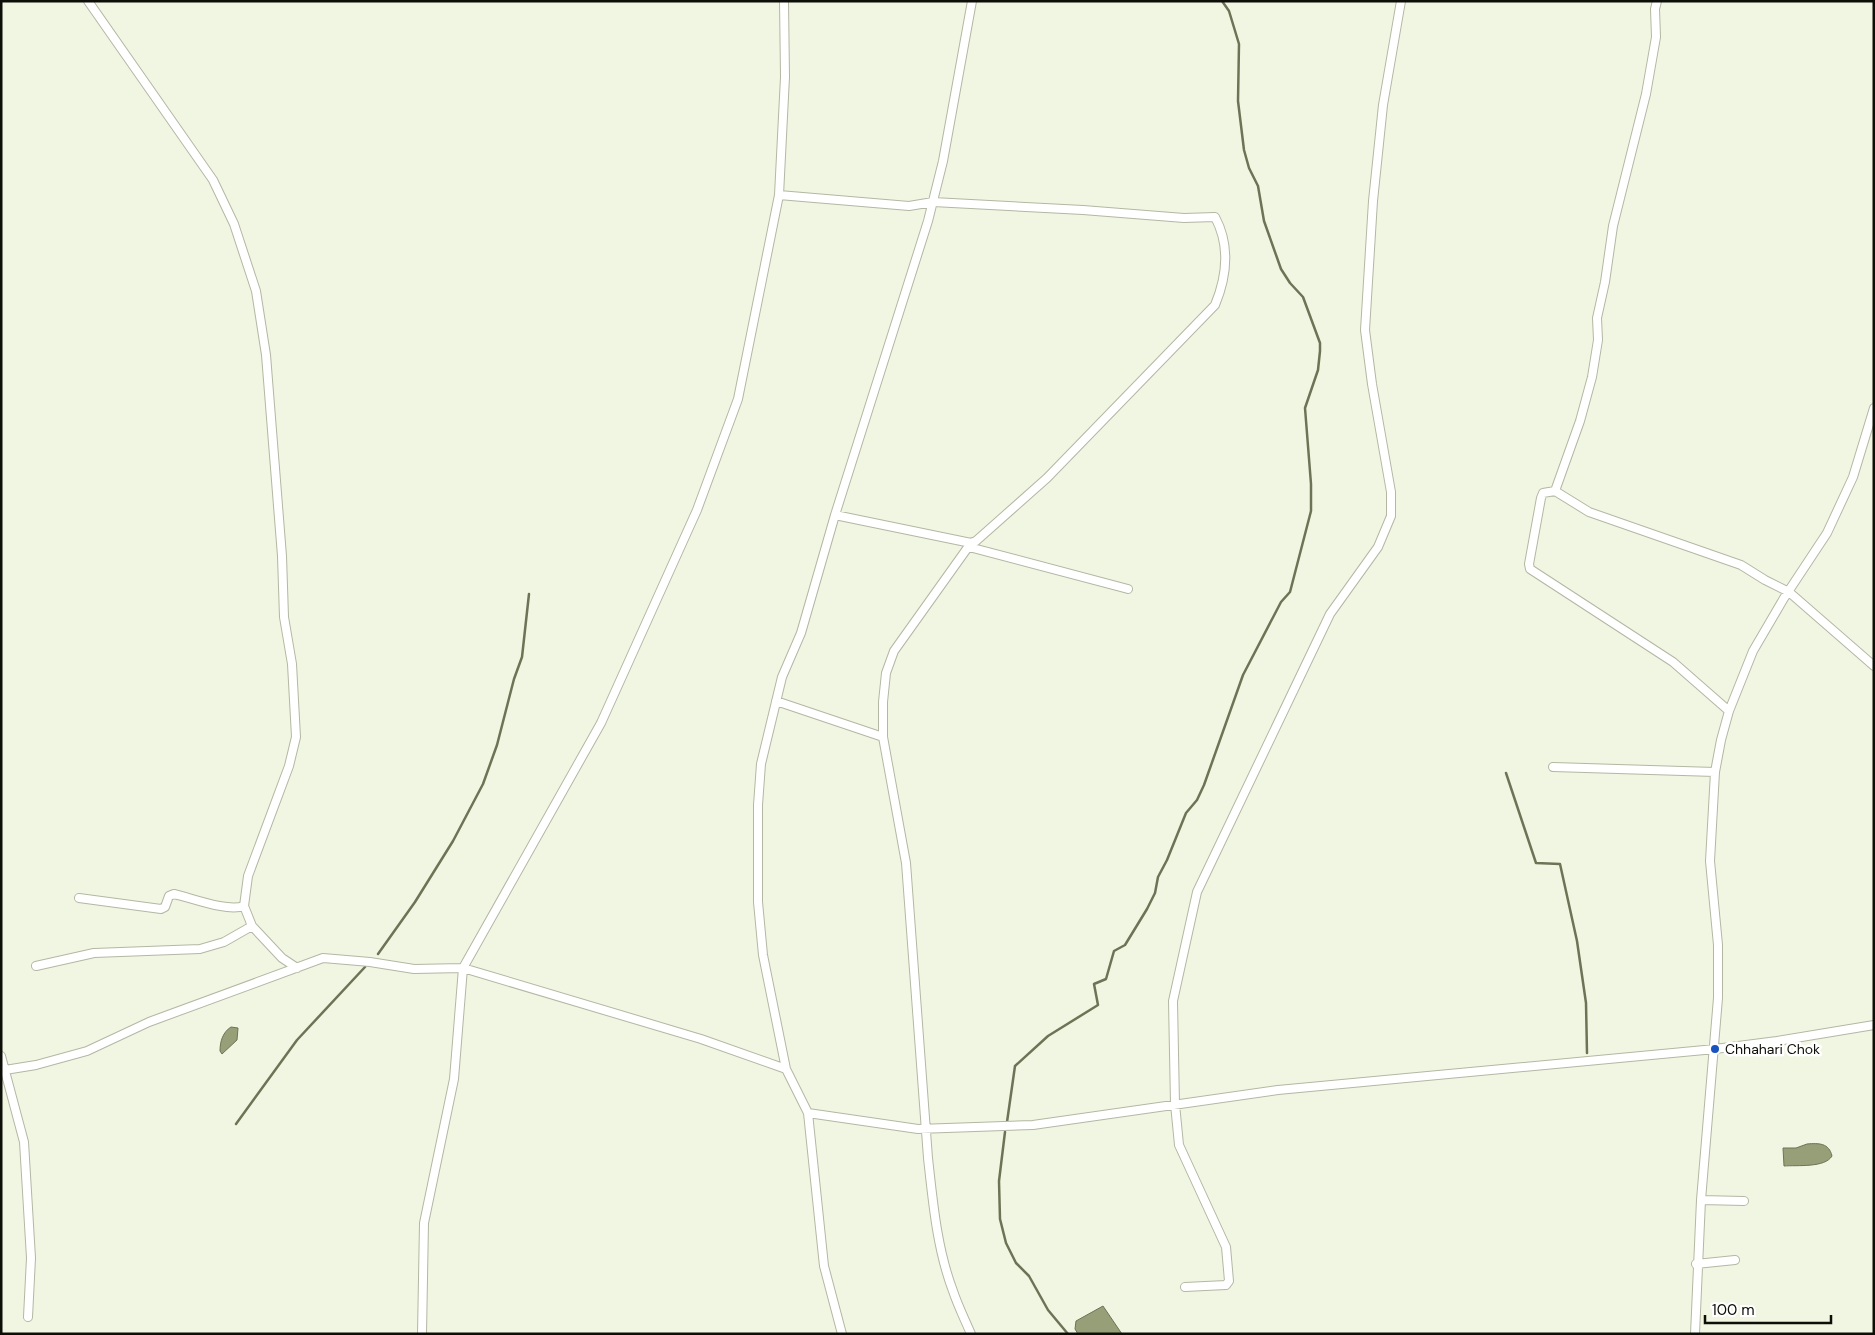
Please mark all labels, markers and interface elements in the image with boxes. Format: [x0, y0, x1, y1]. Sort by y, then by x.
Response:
place label: Chhahari Chok [1725, 1040, 1820, 1058]
marker: Chhahari Chok [1709, 1043, 1721, 1055]
scale bar [1705, 1292, 1831, 1324]
text: 100 m [1712, 1300, 1755, 1320]

